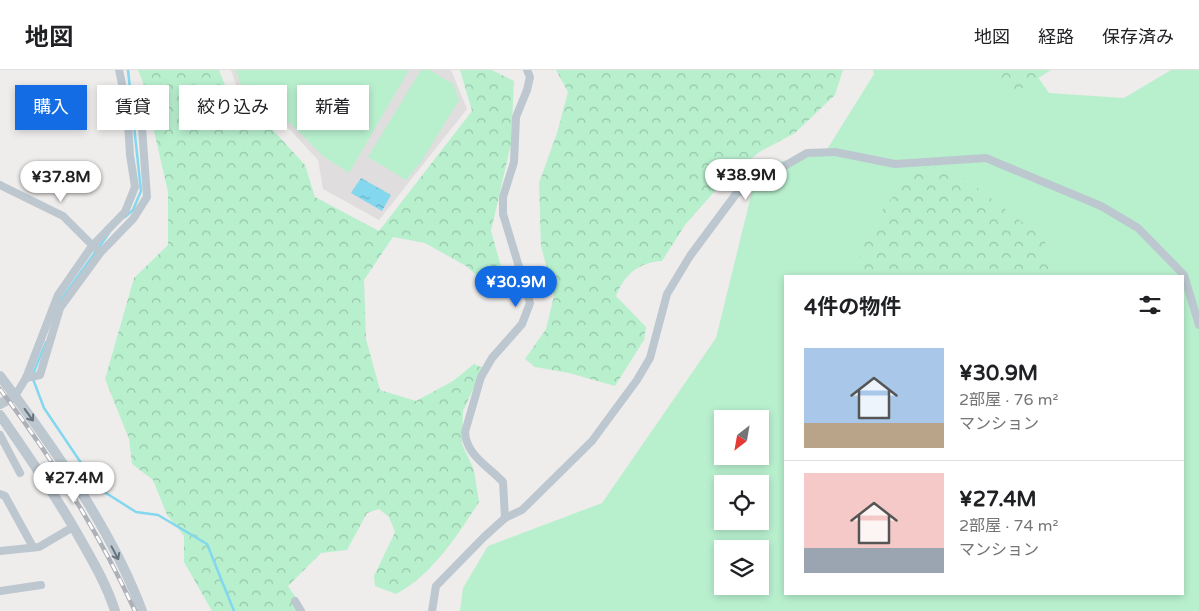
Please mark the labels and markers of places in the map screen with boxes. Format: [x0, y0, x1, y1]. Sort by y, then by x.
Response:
pin: ¥38.9M [705, 158, 787, 201]
pin: ¥37.8M [20, 160, 102, 203]
pin: ¥30.9M [475, 266, 557, 308]
pin: ¥27.4M [33, 462, 115, 504]

